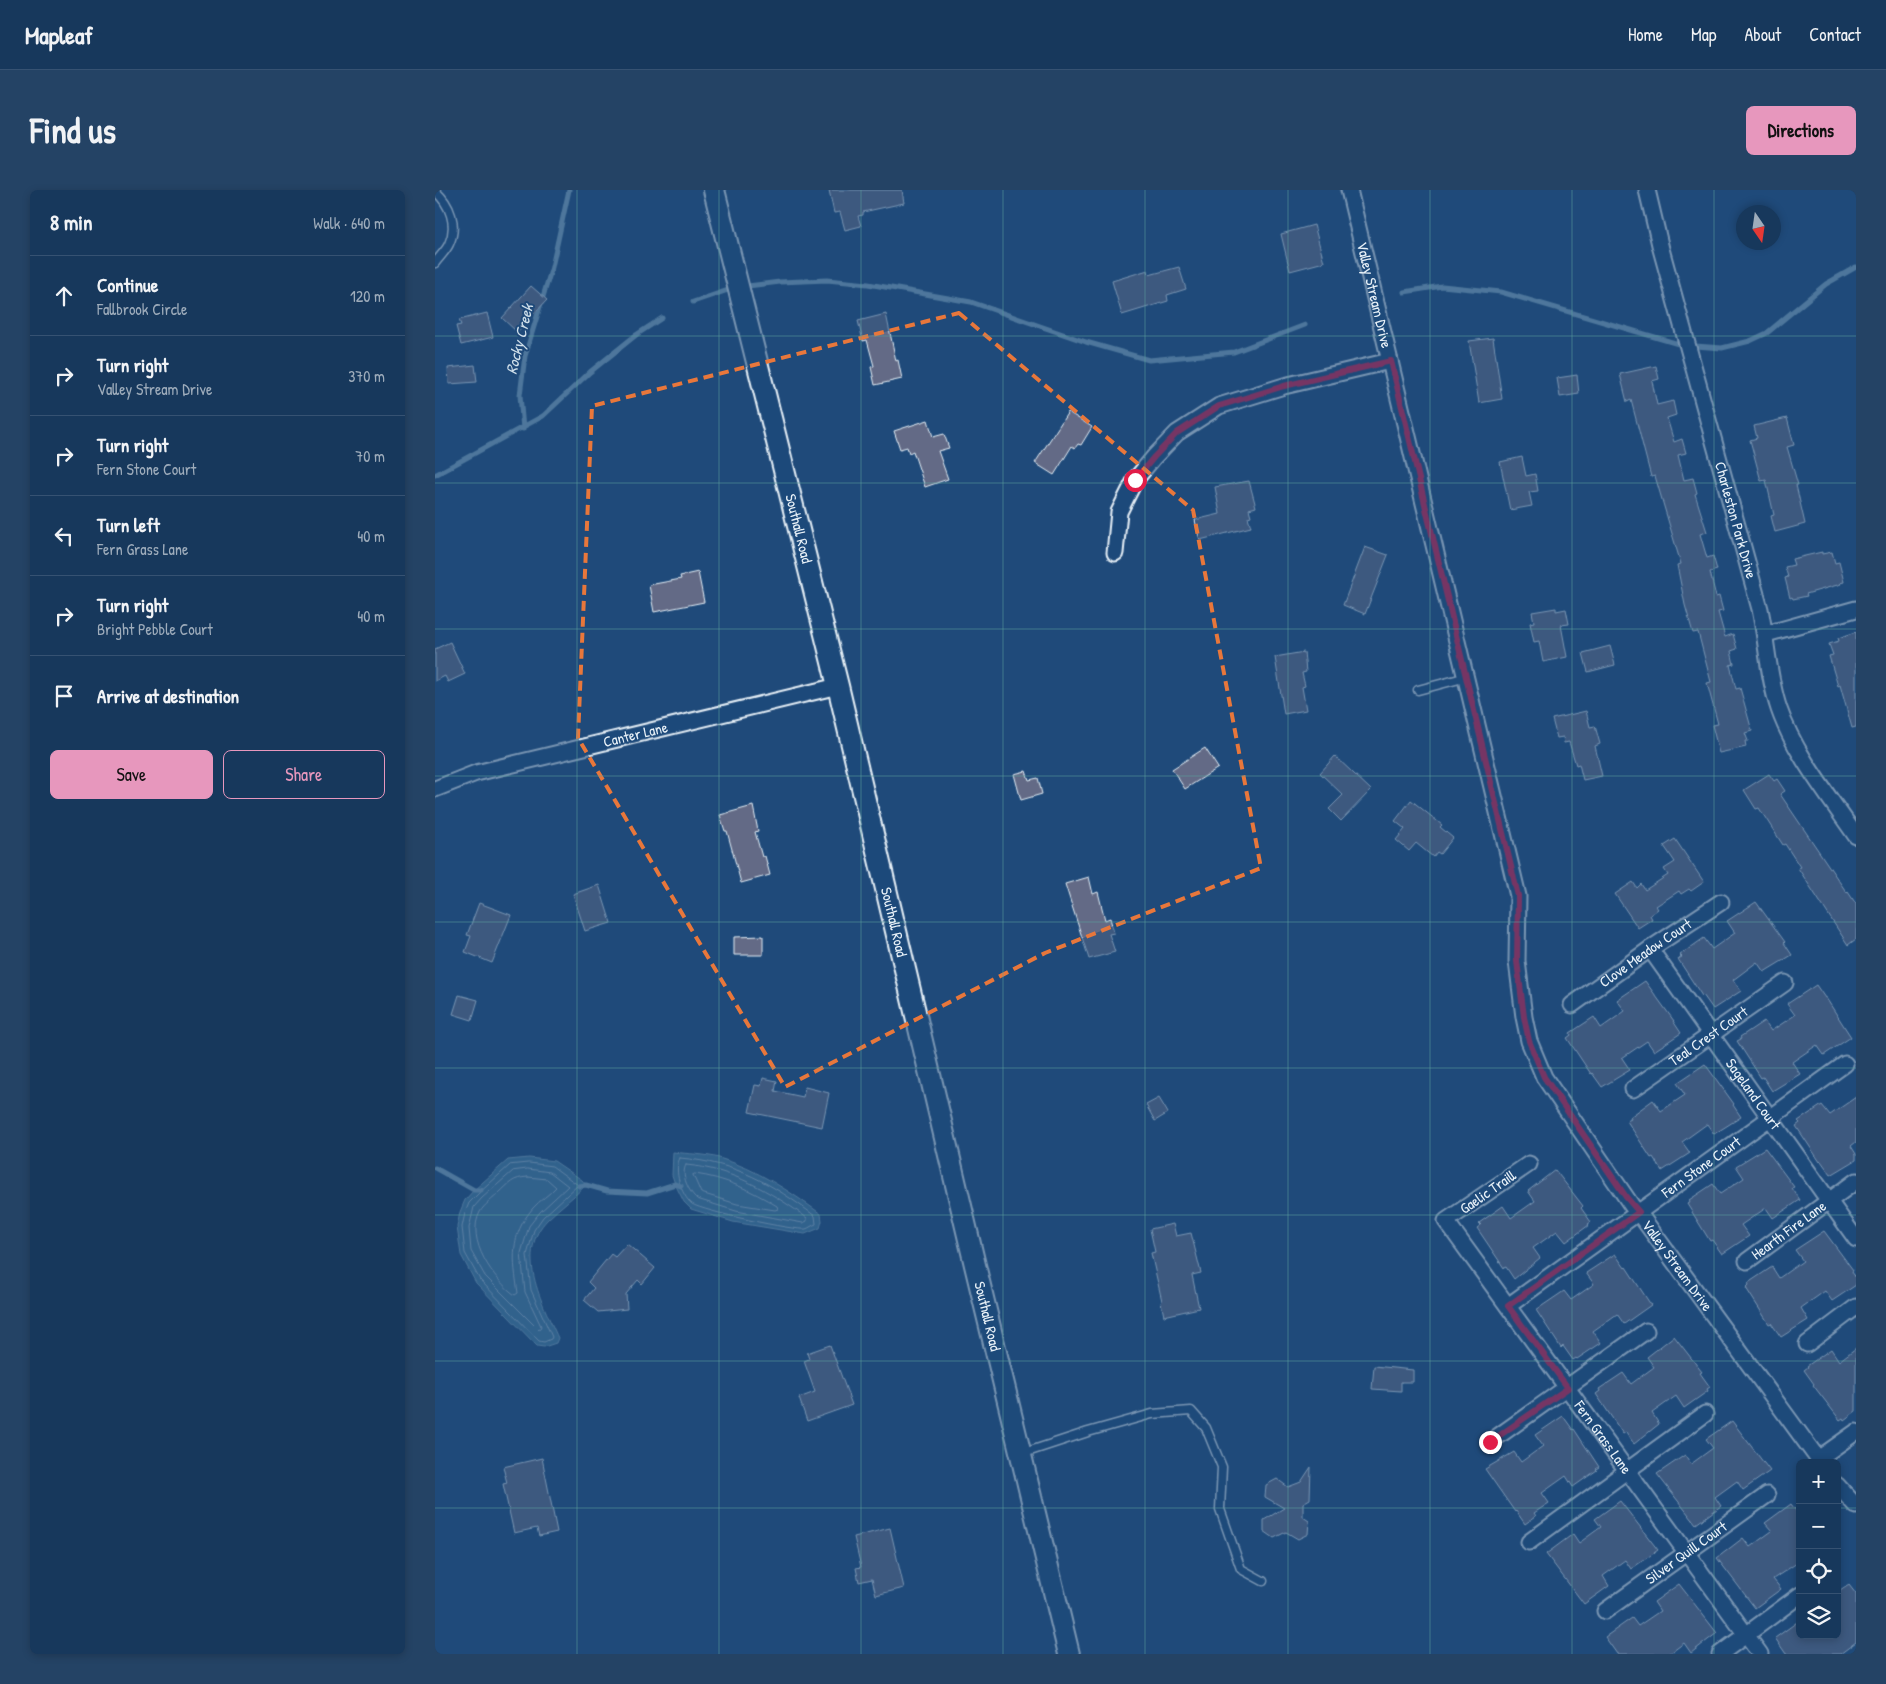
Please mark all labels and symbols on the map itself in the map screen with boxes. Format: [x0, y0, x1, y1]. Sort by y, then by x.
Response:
north arrow [1736, 205, 1781, 250]
street label: Valley Stream Drive [1352, 240, 1397, 350]
water label: Rocky Creek [500, 300, 539, 376]
street label: Charleston Park Drive [1710, 459, 1762, 581]
route start [1124, 469, 1147, 492]
street label: Southall Road [780, 492, 818, 566]
street label: Canter Lane [601, 716, 670, 752]
street label: Southall Road [876, 885, 913, 959]
street label: Clove Meadow Court [1595, 913, 1696, 992]
street label: Teal Crest Court [1664, 1001, 1753, 1071]
street label: Sageland Court [1721, 1054, 1786, 1134]
street label: Fern Stone Court [1656, 1131, 1746, 1203]
street label: Gaelic Traill [1455, 1164, 1520, 1219]
street label: Hearth Fire Lane [1747, 1195, 1830, 1264]
street label: Valley Stream Drive [1637, 1215, 1718, 1315]
street label: Southall Road [969, 1279, 1006, 1353]
street label: Fern Grass Lane [1569, 1395, 1637, 1478]
route end [1479, 1431, 1502, 1454]
street label: Silver Quill Court [1641, 1515, 1732, 1589]

